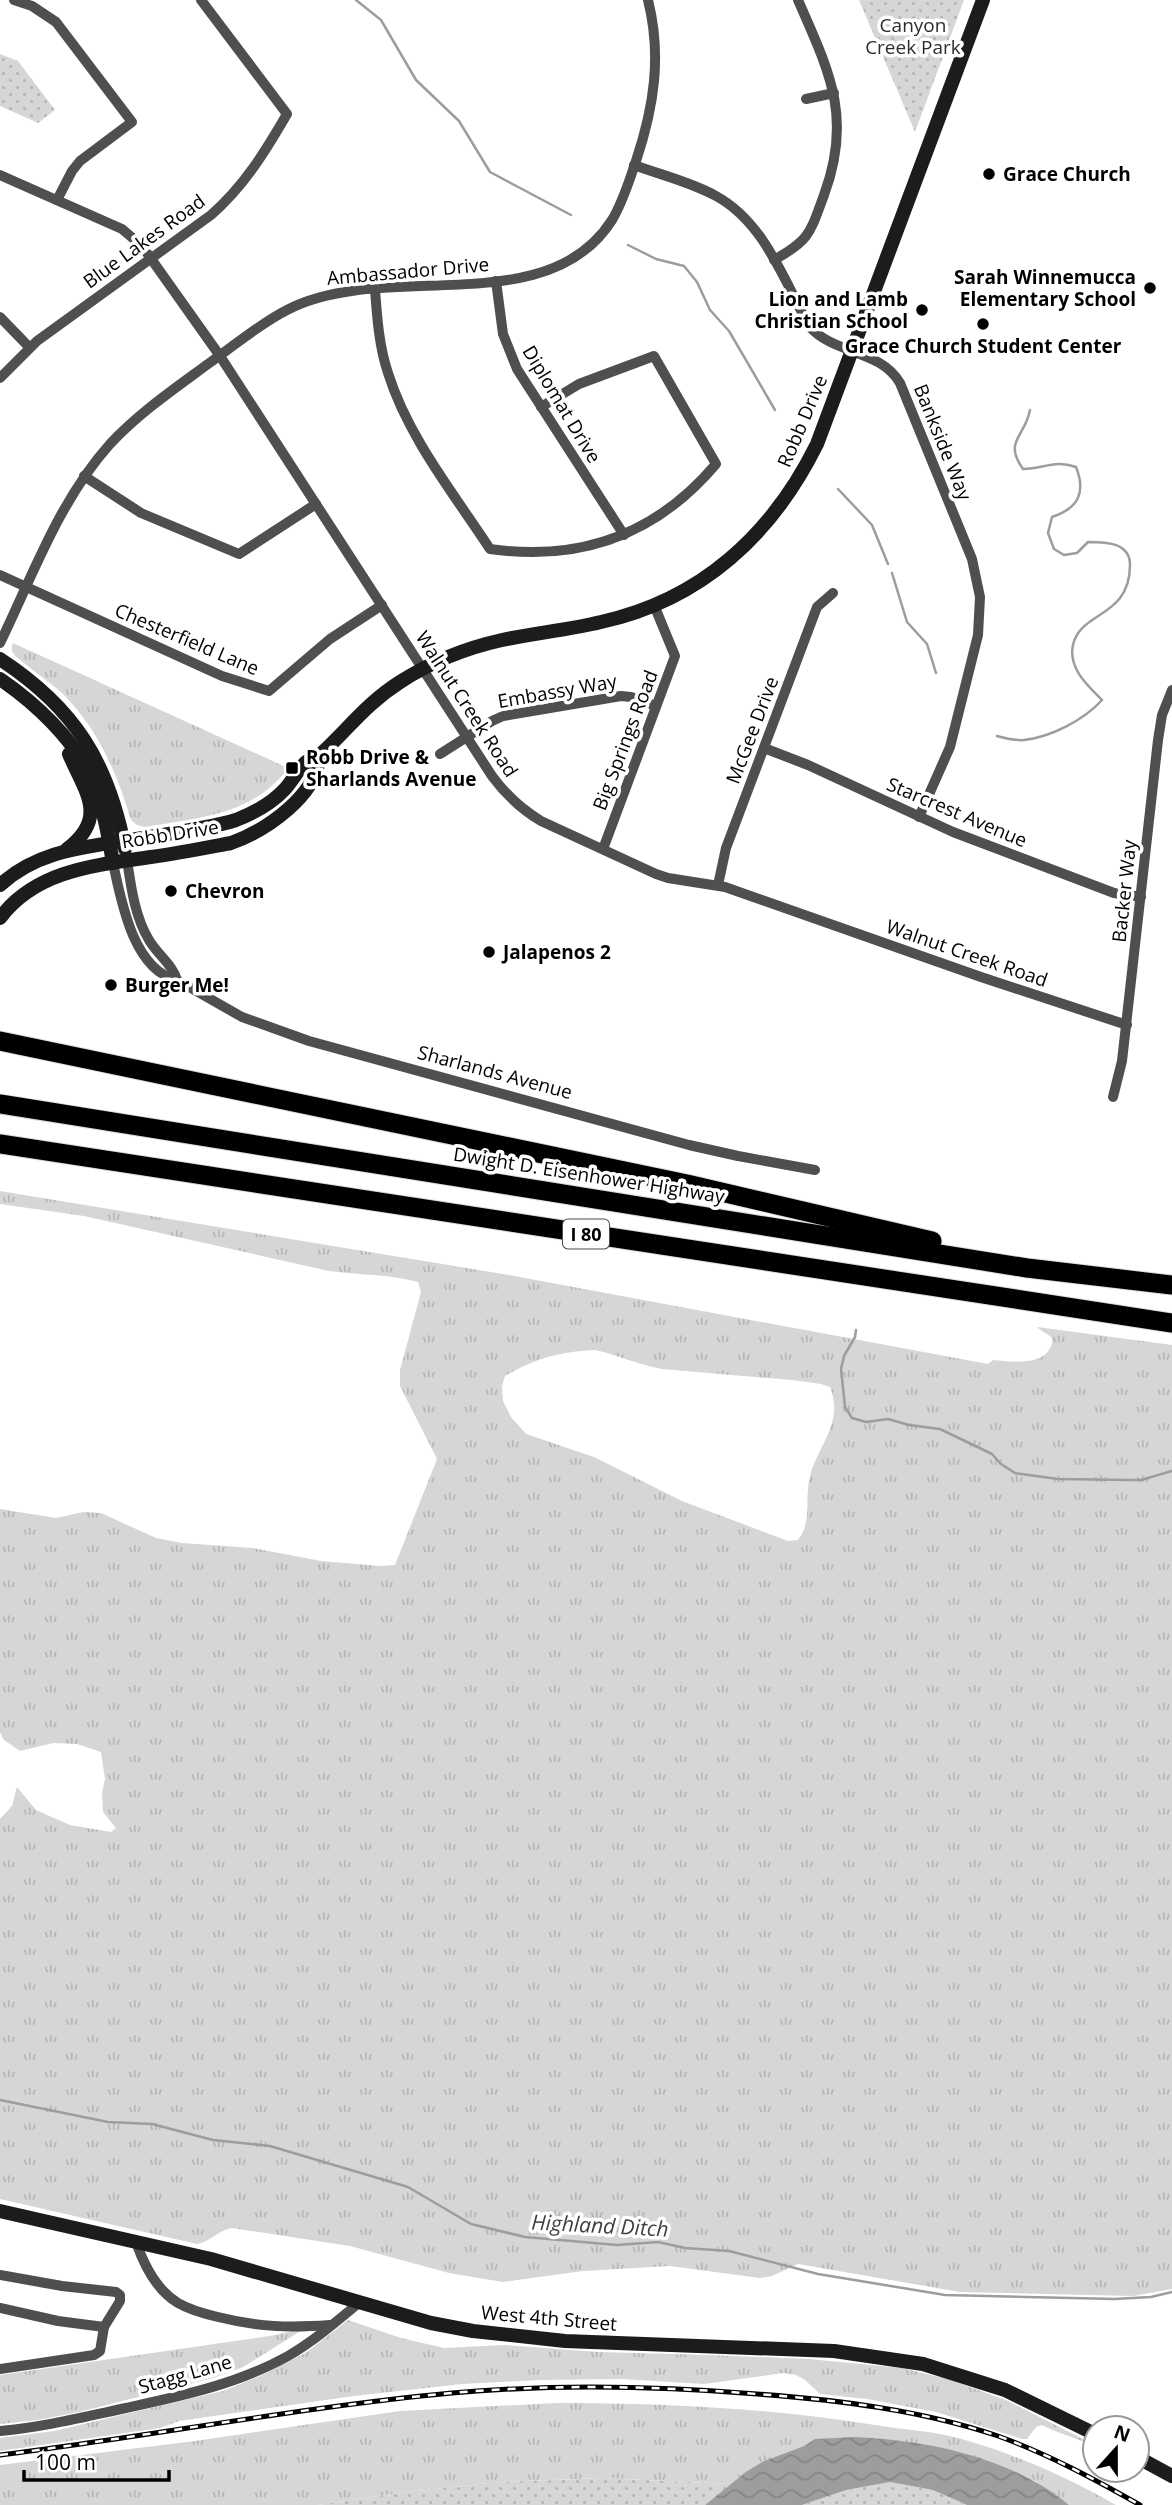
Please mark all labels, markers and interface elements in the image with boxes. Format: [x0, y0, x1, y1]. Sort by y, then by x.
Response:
park label: Canyon Creek Park [865, 12, 961, 60]
place label: Grace Church [1003, 161, 1131, 187]
marker: Grace Church [981, 166, 997, 182]
street label: Blue Lakes Road [78, 188, 210, 294]
street label: Ambassador Drive [326, 251, 490, 291]
place label: Sarah Winnemucca Elementary School [954, 264, 1136, 312]
marker: Sarah Winnemucca Elementary School [1142, 280, 1158, 296]
place label: Lion and Lamb Christian School [755, 286, 908, 334]
marker: Lion and Lamb Christian School [914, 302, 930, 318]
marker: Grace Church Student Center [975, 316, 991, 332]
place label: Grace Church Student Center [845, 333, 1122, 359]
street label: Diplomat Drive [517, 340, 607, 468]
street label: Robb Drive [771, 371, 833, 471]
street label: Bankside Way [908, 380, 978, 504]
street label: Chesterfield Lane [111, 597, 263, 681]
street label: Walnut Creek Road [410, 626, 524, 782]
street label: Big Springs Road [586, 666, 664, 814]
street label: Embassy Way [495, 668, 619, 714]
street label: McGee Drive [720, 673, 784, 787]
place label: Robb Drive & Sharlands Avenue [306, 744, 477, 792]
marker: Robb Drive & Sharlands Avenue [284, 760, 300, 776]
street label: Starcrest Avenue [883, 771, 1031, 853]
street label: Robb Drive [120, 814, 220, 854]
street label: Backer Way [1106, 838, 1142, 944]
place label: Chevron [185, 878, 265, 904]
marker: Chevron [163, 883, 179, 899]
street label: Walnut Creek Road [883, 913, 1051, 993]
place label: Jalapenos 2 [501, 939, 611, 965]
marker: Jalapenos 2 [481, 944, 497, 960]
place label: Burger Me! [125, 972, 229, 998]
marker: Burger Me! [103, 977, 119, 993]
street label: Sharlands Avenue [415, 1039, 575, 1105]
street label: Dwight D. Eisenhower Highway [452, 1141, 727, 1209]
road number: I 80 [563, 1219, 609, 1248]
water label: Highland Ditch [531, 2207, 669, 2243]
street label: West 4th Street [480, 2299, 618, 2337]
street label: Stagg Lane [135, 2348, 235, 2400]
north arrow [1081, 2414, 1151, 2484]
text: N [1110, 2418, 1134, 2448]
scale bar [24, 2438, 170, 2482]
text: 100 m [35, 2448, 96, 2476]

